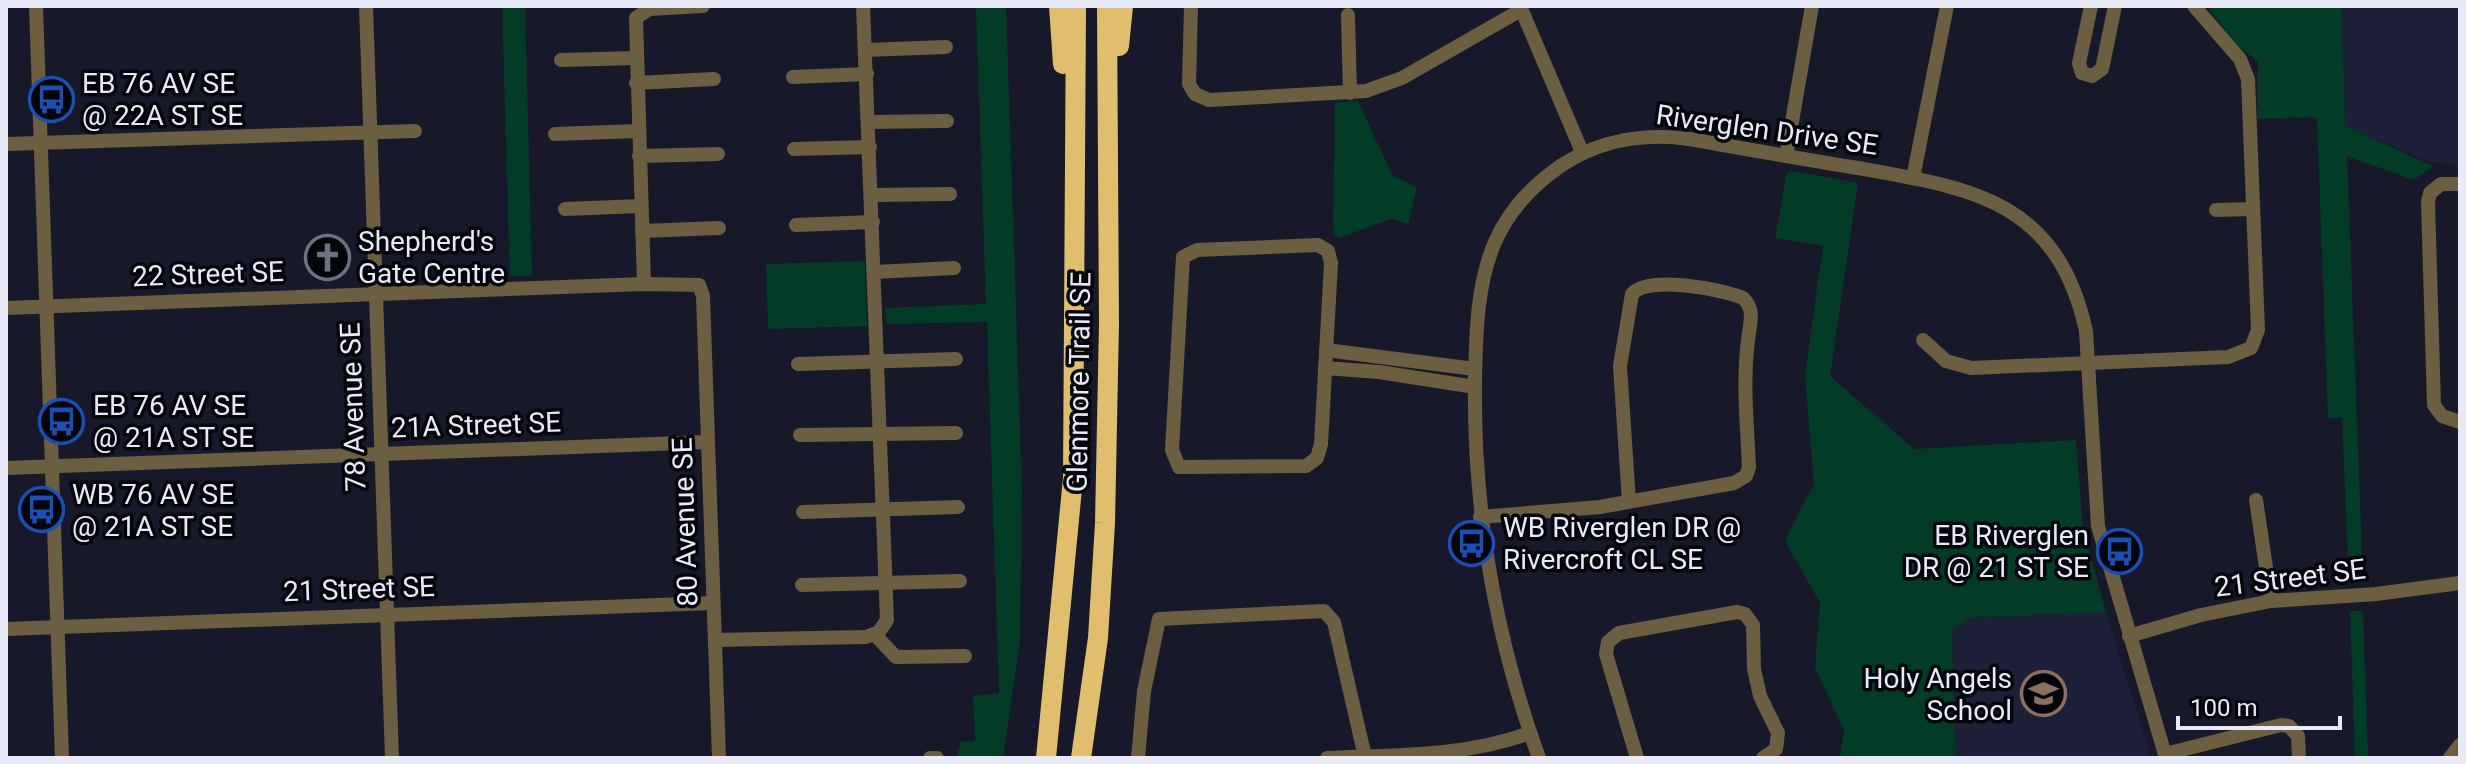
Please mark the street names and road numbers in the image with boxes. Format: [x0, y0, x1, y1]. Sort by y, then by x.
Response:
street label: Riverglen Drive SE [1654, 98, 1880, 162]
street label: 22 Street SE [132, 255, 284, 293]
street label: Glenmore Trail SE [1061, 272, 1097, 492]
street label: 78 Avenue SE [334, 322, 372, 492]
street label: 21A Street SE [390, 406, 562, 444]
street label: 80 Avenue SE [666, 437, 704, 607]
street label: 21 Street SE [2213, 552, 2367, 604]
street label: 21 Street SE [283, 570, 435, 608]

